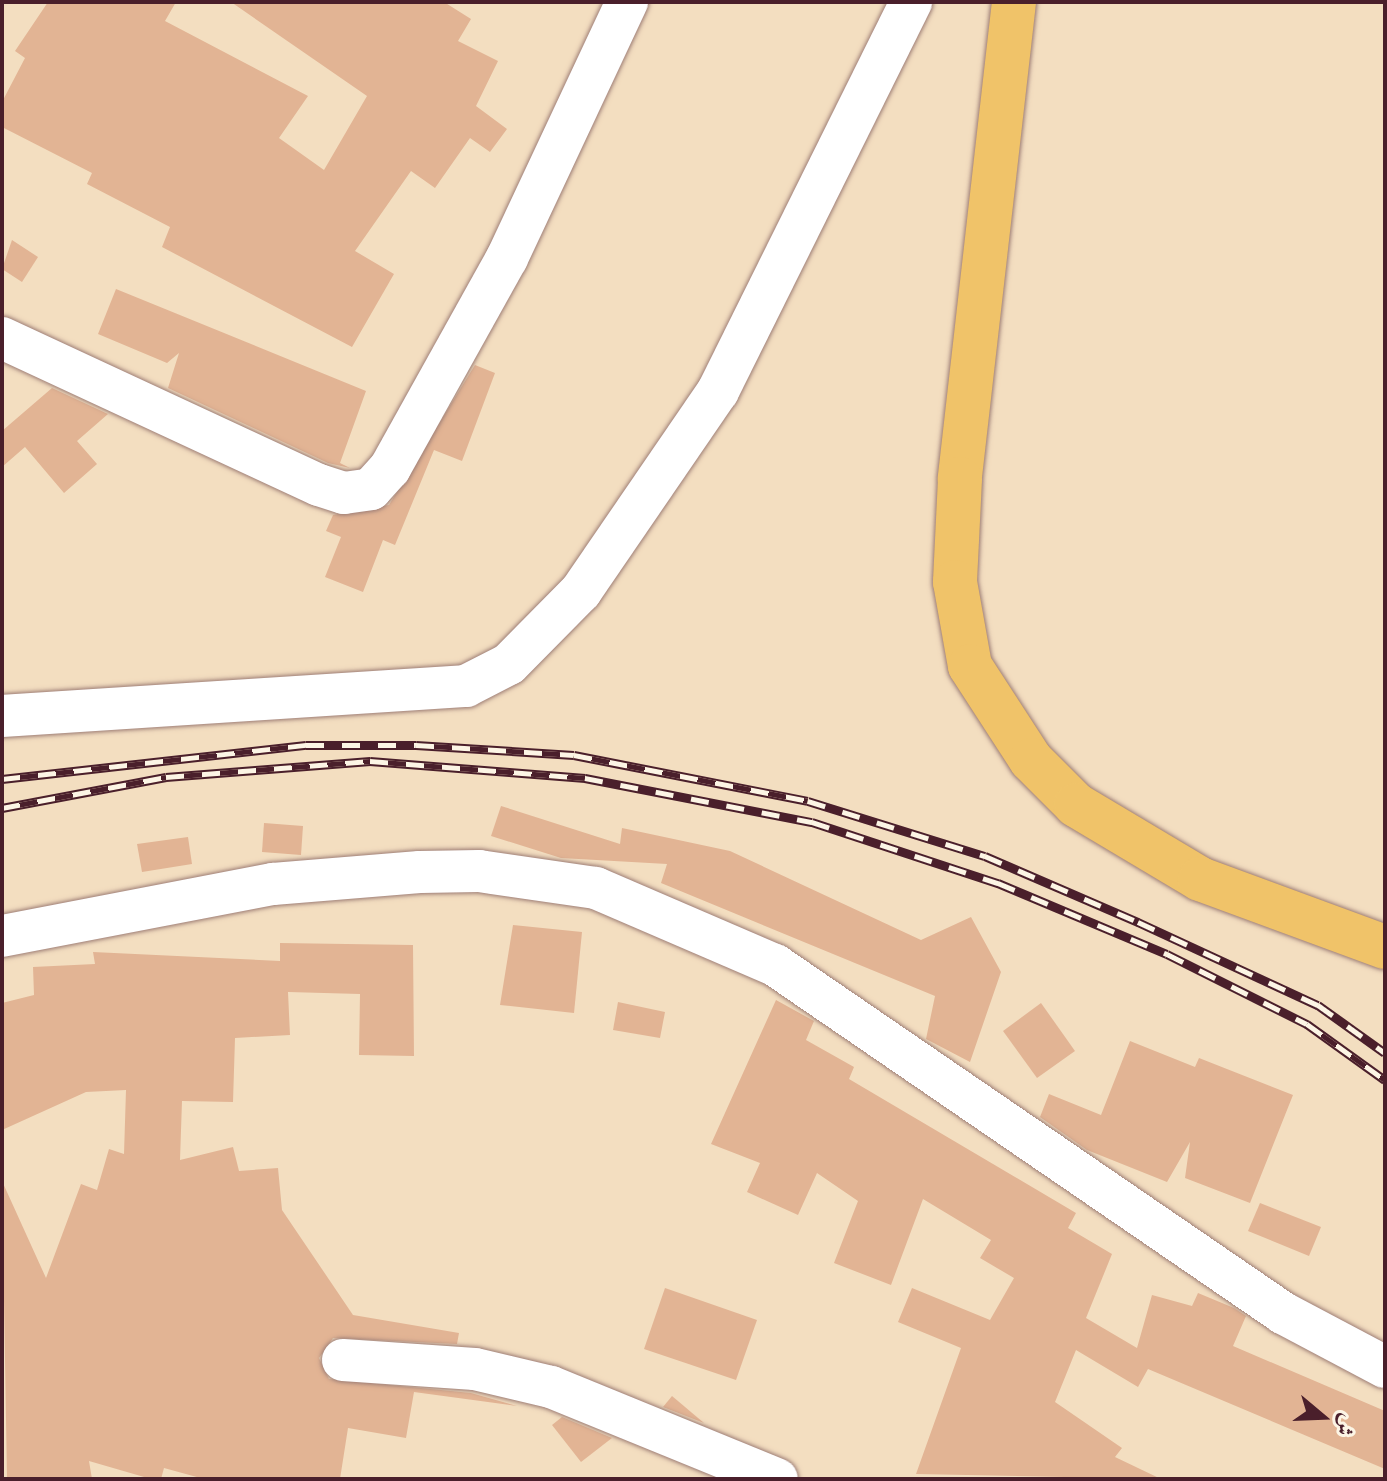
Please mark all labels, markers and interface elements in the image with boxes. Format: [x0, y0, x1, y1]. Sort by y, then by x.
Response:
north arrow [1283, 1377, 1363, 1457]
text: ش [1328, 1410, 1363, 1440]

